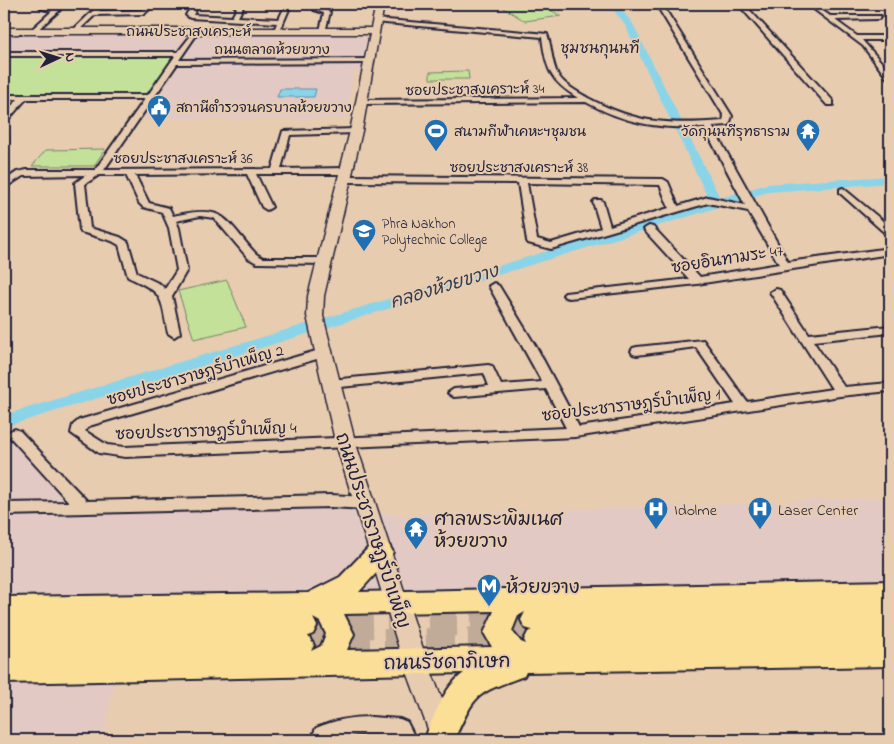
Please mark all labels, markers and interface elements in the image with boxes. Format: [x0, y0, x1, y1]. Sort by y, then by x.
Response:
street label: ถนนประชาสงเคราะห์ [126, 22, 252, 43]
north arrow [32, 32, 82, 82]
district label: ชุมชนกุนนที [561, 38, 640, 60]
street label: ถนนตลาดห้วยขวาง [214, 40, 330, 61]
text: N [59, 52, 80, 63]
street label: ซอยประชาสงเคราะห์ 34 [405, 79, 545, 102]
public building icon: สถานีตำรวจนครบาลห้วยขวาง [146, 94, 172, 128]
place label: สถานีตำรวจนครบาลห้วยขวาง [176, 98, 352, 119]
sports icon: สนามกีฬาเคหะฯชุมชน [423, 118, 449, 152]
temple icon: วัดกุนนทีรุทธาราม [795, 118, 821, 152]
place label: สนามกีฬาเคหะฯชุมชน [454, 122, 587, 143]
place label: วัดกุนนทีรุทธาราม [681, 122, 790, 143]
street label: ซอยประชาสงเคราะห์ 36 [113, 149, 253, 170]
street label: ซอยประชาสงเคราะห์ 38 [450, 158, 588, 179]
place label: Phra Nakhon Polytechnic College [382, 214, 488, 252]
school or university icon: Phra Nakhon Polytechnic College [351, 218, 377, 252]
street label: ซอยอินทามระ 47 [670, 239, 785, 281]
water label: คลองห้วยขวาง [387, 258, 504, 317]
street label: ซอยประชาราษฎร์บำเพ็ญ 2 [104, 338, 287, 413]
street label: ซอยประชาราษฎร์บำเพ็ญ 1 [540, 382, 722, 429]
street label: ซอยประชาราษฎร์บำเพ็ญ 4 [115, 416, 297, 447]
street label: ถนนประชาราษฎร์บำเพ็ญ [327, 429, 417, 632]
hospital icon: Idolme [643, 496, 669, 530]
hospital icon: Laser Center [747, 496, 773, 530]
place label: Idolme [674, 499, 718, 523]
place label: Laser Center [778, 499, 858, 523]
place label: ศาลพระพิฆเนศ ห้วยขวาง [434, 507, 564, 556]
temple icon: ศาลพระพิฆเนศ ห้วยขวาง [403, 516, 429, 550]
metro station icon: ห้วยขวาง [476, 573, 502, 607]
place label: ห้วยขวาง [506, 575, 580, 602]
street label: ถนนรัชดาภิเษก [383, 649, 511, 678]

